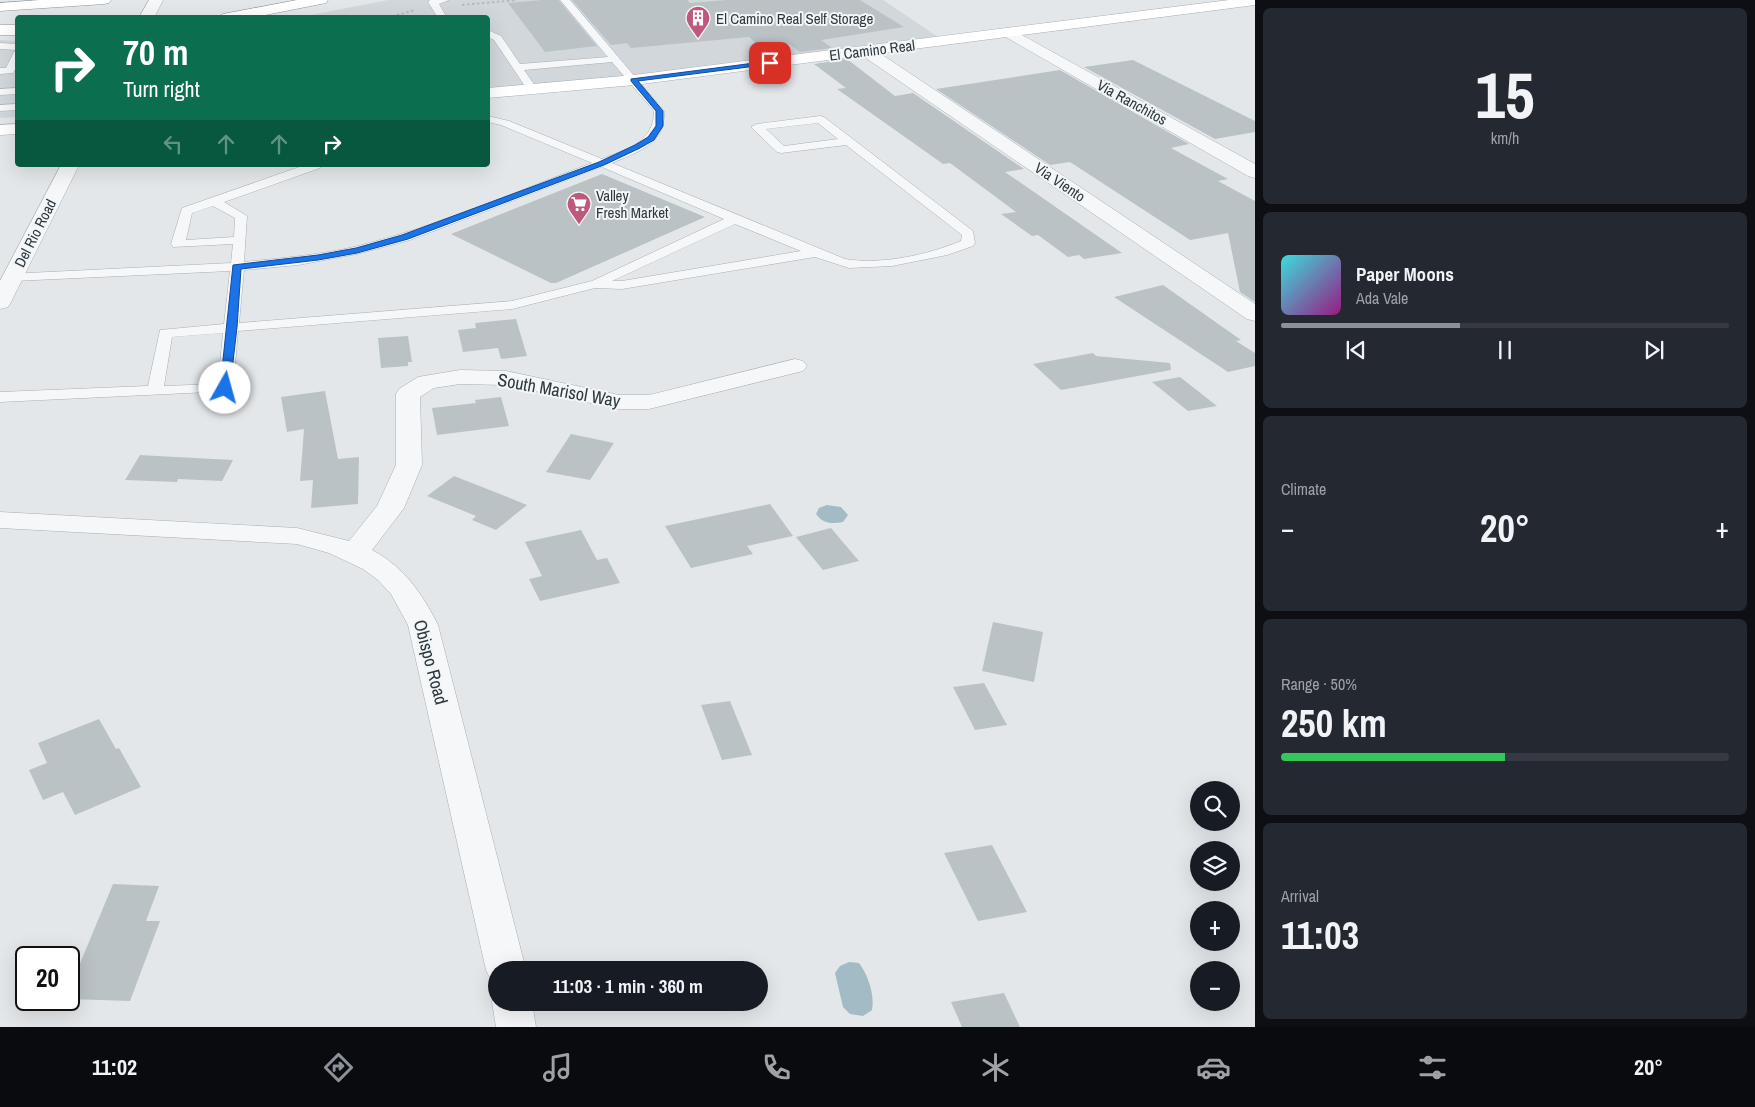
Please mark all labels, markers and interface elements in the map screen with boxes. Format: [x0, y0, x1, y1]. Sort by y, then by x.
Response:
building icon: El Camino Real Self Storage [685, 5, 711, 39]
place label: El Camino Real Self Storage [716, 8, 873, 29]
text: 70 m [123, 29, 188, 76]
street label: El Camino Real [828, 34, 916, 66]
icon: right [40, 35, 105, 100]
pin [749, 42, 791, 84]
icon: arrive [756, 49, 784, 77]
text: 15 [1475, 51, 1535, 138]
text: Turn right [123, 74, 200, 104]
street label: Via Ranchitos [1093, 74, 1171, 130]
text: km/h [1491, 127, 1519, 149]
icon: left [159, 130, 187, 158]
icon: ahead [212, 130, 240, 158]
icon: ahead [265, 130, 293, 158]
icon: right [318, 130, 346, 158]
street label: Via Viento [1030, 157, 1090, 207]
place label: Valley Fresh Market [596, 185, 669, 223]
supermarket icon: Valley Fresh Market [566, 191, 592, 225]
street label: Del Rio Road [9, 195, 61, 271]
text: Paper Moons [1356, 261, 1454, 287]
text: Ada Vale [1356, 287, 1408, 309]
icon: previous [1342, 336, 1370, 364]
icon: pause [1491, 336, 1519, 364]
icon: next [1640, 336, 1668, 364]
position arrow [198, 361, 250, 413]
street label: South Marisol Way [496, 367, 623, 413]
text: Climate [1281, 478, 1326, 500]
text: 20° [1480, 503, 1530, 554]
text: − [1281, 509, 1294, 547]
text: + [1716, 509, 1729, 547]
street label: Obispo Road [408, 617, 454, 707]
text: Range · 50% [1281, 673, 1357, 695]
text: 250 km [1281, 698, 1387, 749]
map controls [1190, 781, 1240, 1011]
button: search [1190, 781, 1240, 831]
button: layers [1190, 841, 1240, 891]
text: Arrival [1281, 885, 1319, 907]
button: + [1190, 901, 1240, 951]
text: 11:03 [1281, 910, 1359, 961]
speed limit sign: 20 [15, 946, 80, 1011]
button: − [1190, 961, 1240, 1011]
text: 11:03 · 1 min · 360 m [553, 973, 703, 999]
icon: directions [321, 1050, 356, 1085]
icon: music [540, 1050, 575, 1085]
icon: phone [759, 1050, 794, 1085]
icon: climate [978, 1050, 1013, 1085]
icon: car [1196, 1050, 1231, 1085]
icon: filters [1415, 1050, 1450, 1085]
text: 11:02 [92, 1052, 137, 1082]
text: 20° [1634, 1052, 1663, 1082]

